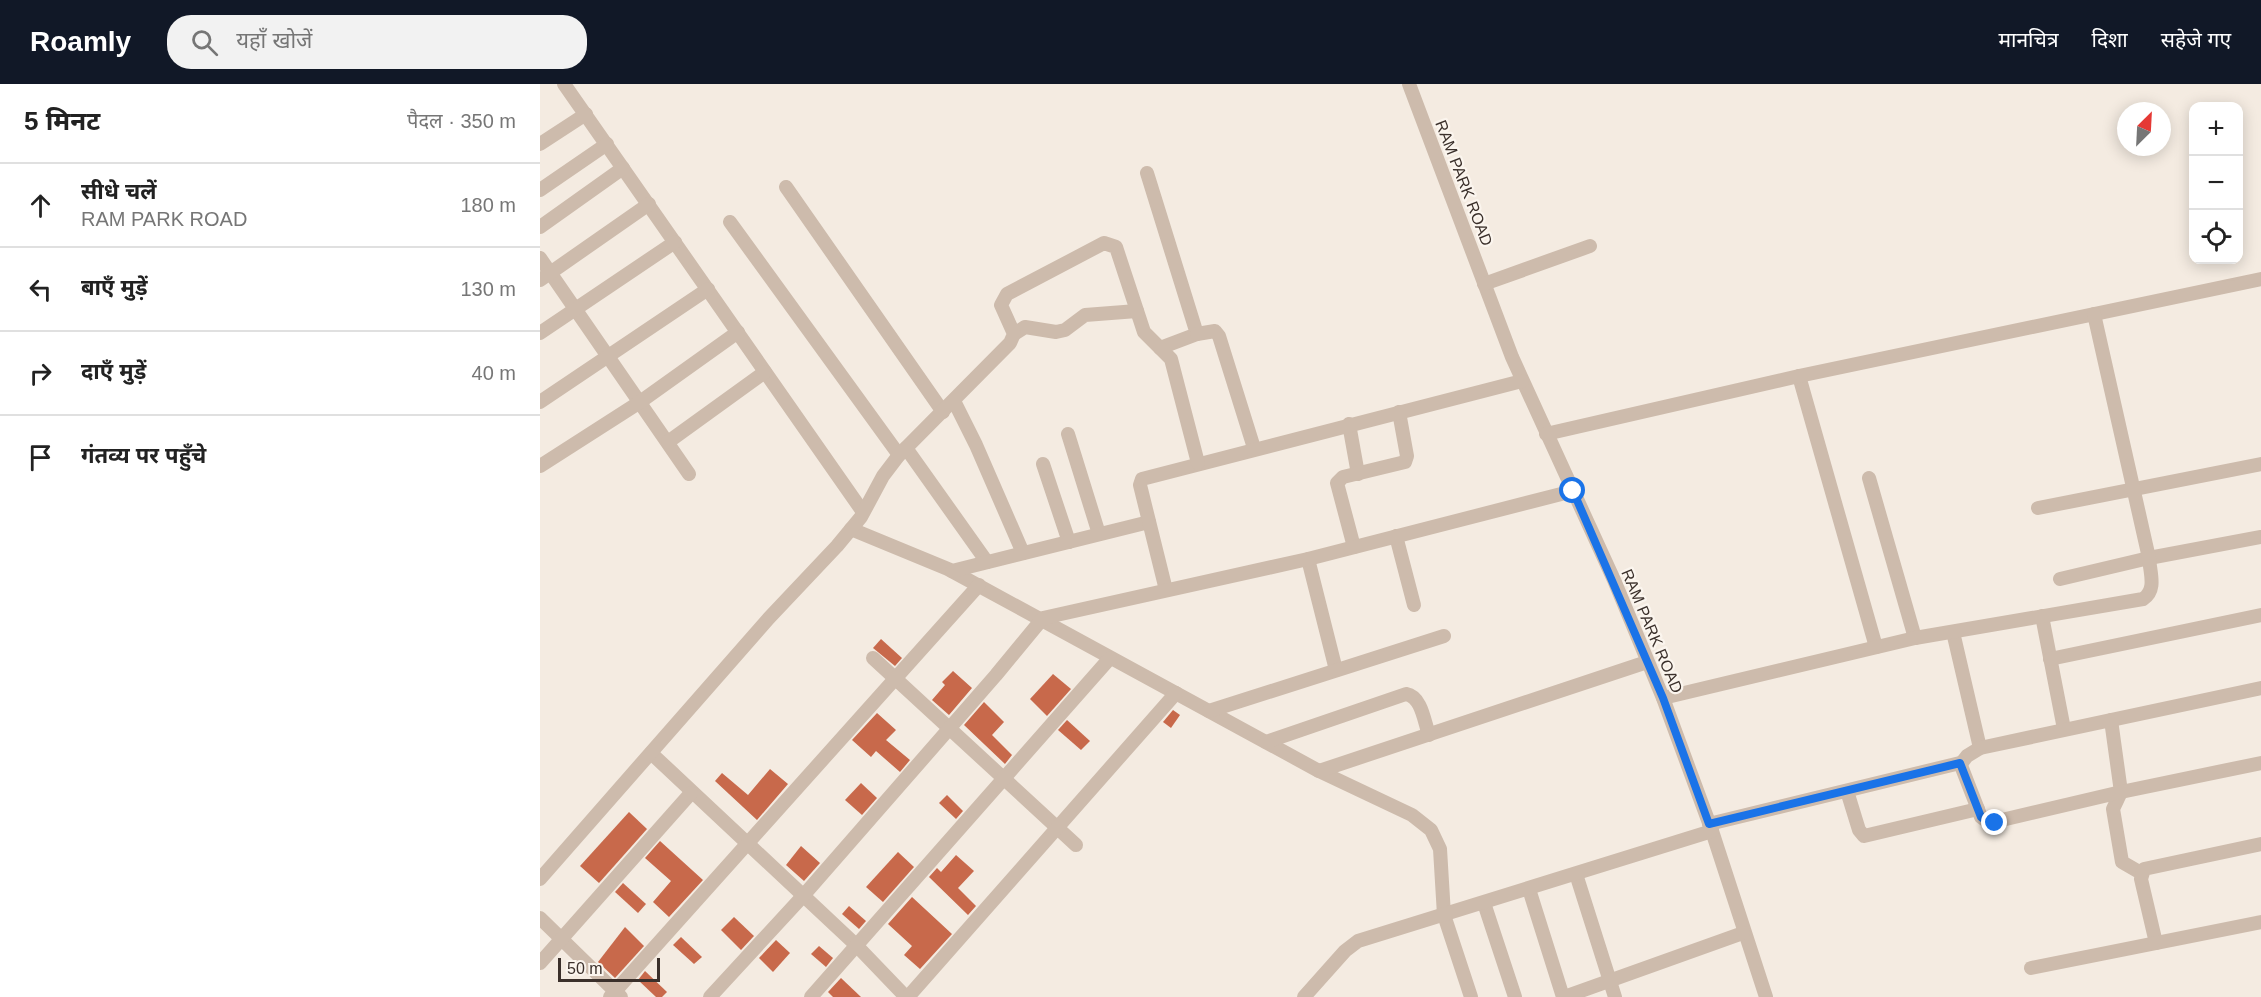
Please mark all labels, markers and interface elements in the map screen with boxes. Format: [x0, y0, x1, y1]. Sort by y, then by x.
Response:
search box [167, 15, 587, 69]
text: Roamly [30, 26, 131, 57]
icon: search [188, 26, 221, 59]
text: यहाँ खोजें [236, 28, 312, 53]
text: मानचित्र [1998, 28, 2058, 51]
text: दिशा [2091, 28, 2128, 51]
text: सहेजे गए [2161, 28, 2231, 51]
north arrow [2117, 102, 2171, 156]
map controls [2189, 102, 2243, 264]
button: + [2189, 102, 2243, 156]
text: 5 मिनट [24, 106, 100, 136]
text: पैदल · 350 m [407, 110, 516, 132]
street label: RAM PARK ROAD [1432, 118, 1496, 248]
button: − [2189, 156, 2243, 210]
text: सीधे चलें [81, 179, 156, 204]
icon: ahead [24, 189, 57, 222]
text: 180 m [460, 194, 516, 216]
text: RAM PARK ROAD [81, 208, 247, 230]
button: locate [2189, 210, 2243, 264]
icon: left [24, 273, 57, 306]
text: बाएँ मुड़ें [81, 275, 147, 300]
text: 130 m [460, 278, 516, 300]
icon: right [24, 357, 57, 390]
text: दाएँ मुड़ें [81, 359, 146, 384]
text: 40 m [472, 362, 516, 384]
icon: arrive [24, 441, 57, 474]
text: गंतव्य पर पहुँचे [81, 443, 206, 468]
route start [1559, 477, 1585, 503]
street label: RAM PARK ROAD [1618, 566, 1686, 696]
route end [1981, 809, 2007, 835]
scale bar [558, 955, 660, 982]
text: 50 m [567, 960, 603, 977]

